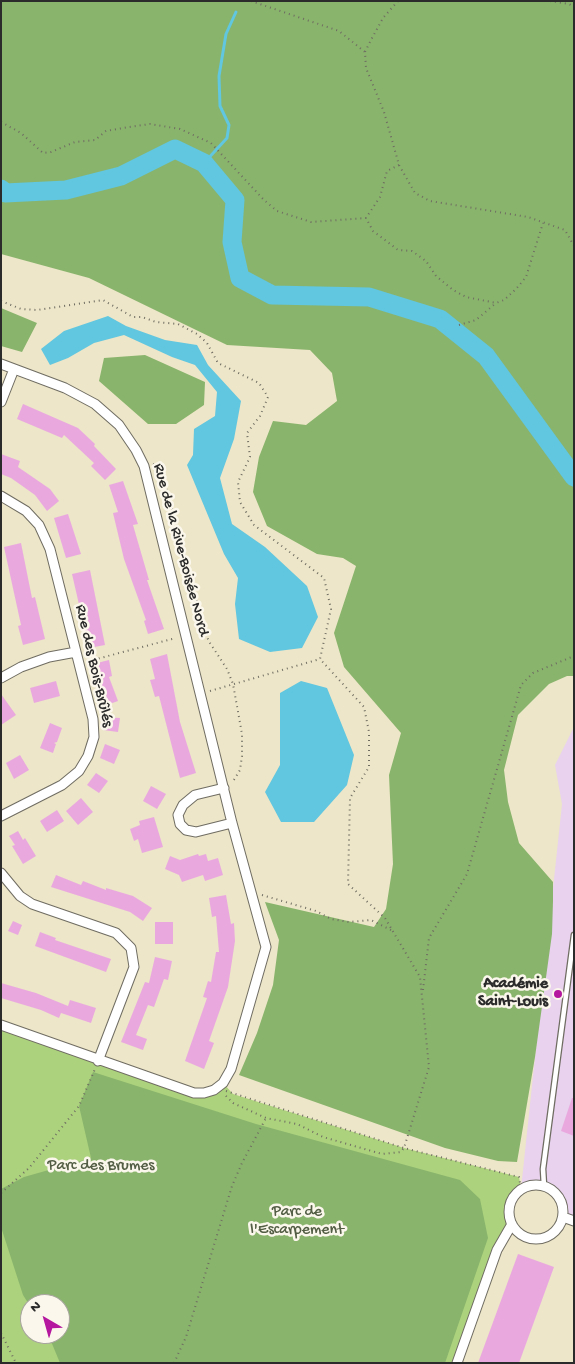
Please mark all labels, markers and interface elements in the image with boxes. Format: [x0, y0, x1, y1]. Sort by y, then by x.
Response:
street label: Rue de la Rive-Boisée Nord [148, 462, 212, 638]
street label: Rue des Bois-Brûlés [70, 603, 116, 729]
place label: Académie Saint-Louis [478, 975, 548, 1013]
marker: Académie Saint-Louis [552, 988, 564, 1000]
park label: Parc des Brumes [48, 1157, 154, 1177]
park label: Parc de l'Escarpement [250, 1203, 344, 1241]
north arrow [20, 1294, 70, 1344]
text: N [27, 1298, 45, 1317]

